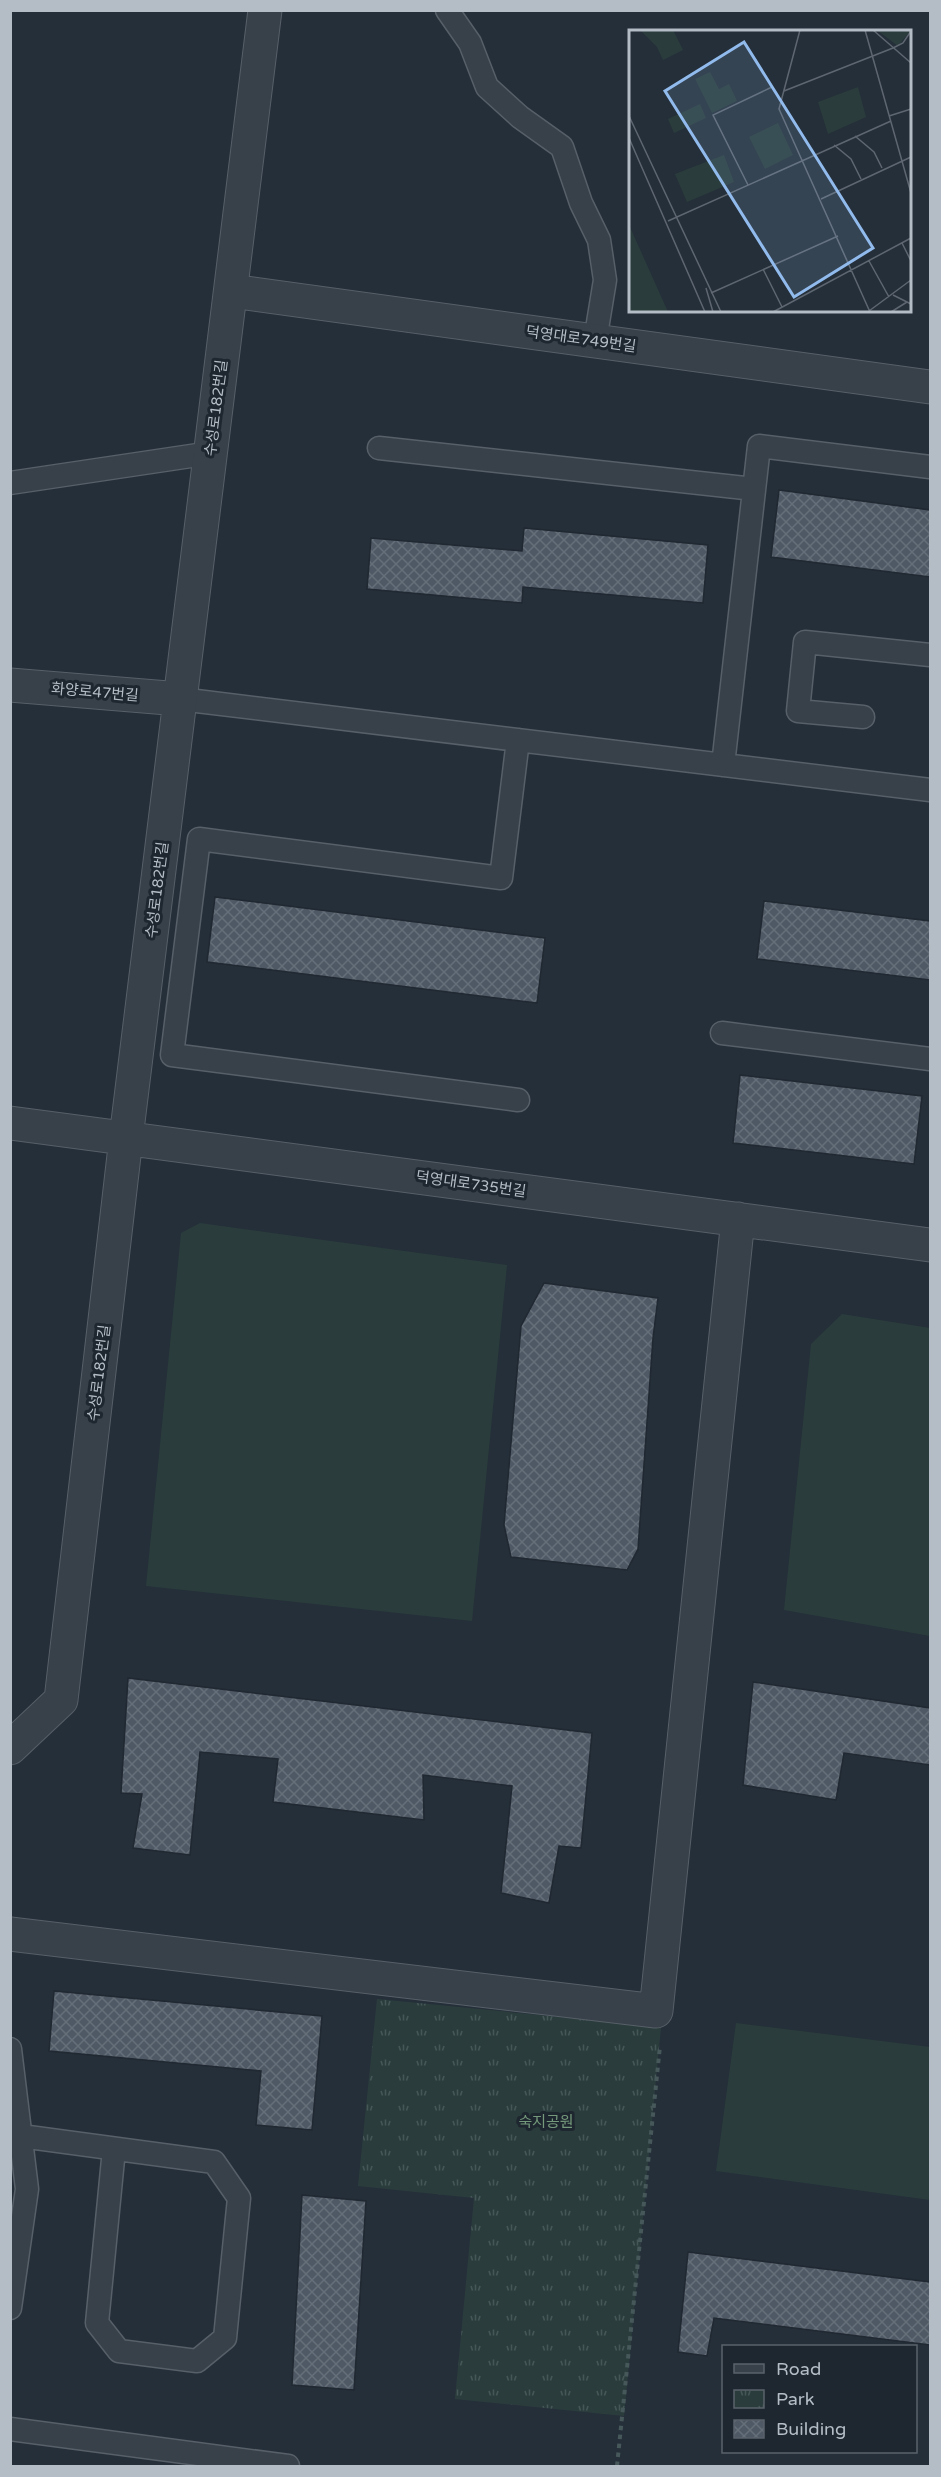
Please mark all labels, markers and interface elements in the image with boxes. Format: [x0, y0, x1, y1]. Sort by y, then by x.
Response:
inset map [629, 30, 911, 312]
street label: 덕영대로749번길 [525, 322, 637, 356]
street label: 수성로182번길 [201, 359, 231, 457]
street label: 화양로47번길 [50, 679, 140, 705]
street label: 수성로182번길 [142, 841, 172, 939]
street label: 덕영대로735번길 [415, 1167, 527, 1201]
street label: 수성로182번길 [84, 1324, 114, 1422]
park label: 숙지공원 [518, 2113, 574, 2131]
legend [722, 2345, 917, 2453]
text: Road [776, 2358, 821, 2380]
text: Park [776, 2388, 815, 2410]
text: Building [776, 2418, 846, 2440]

